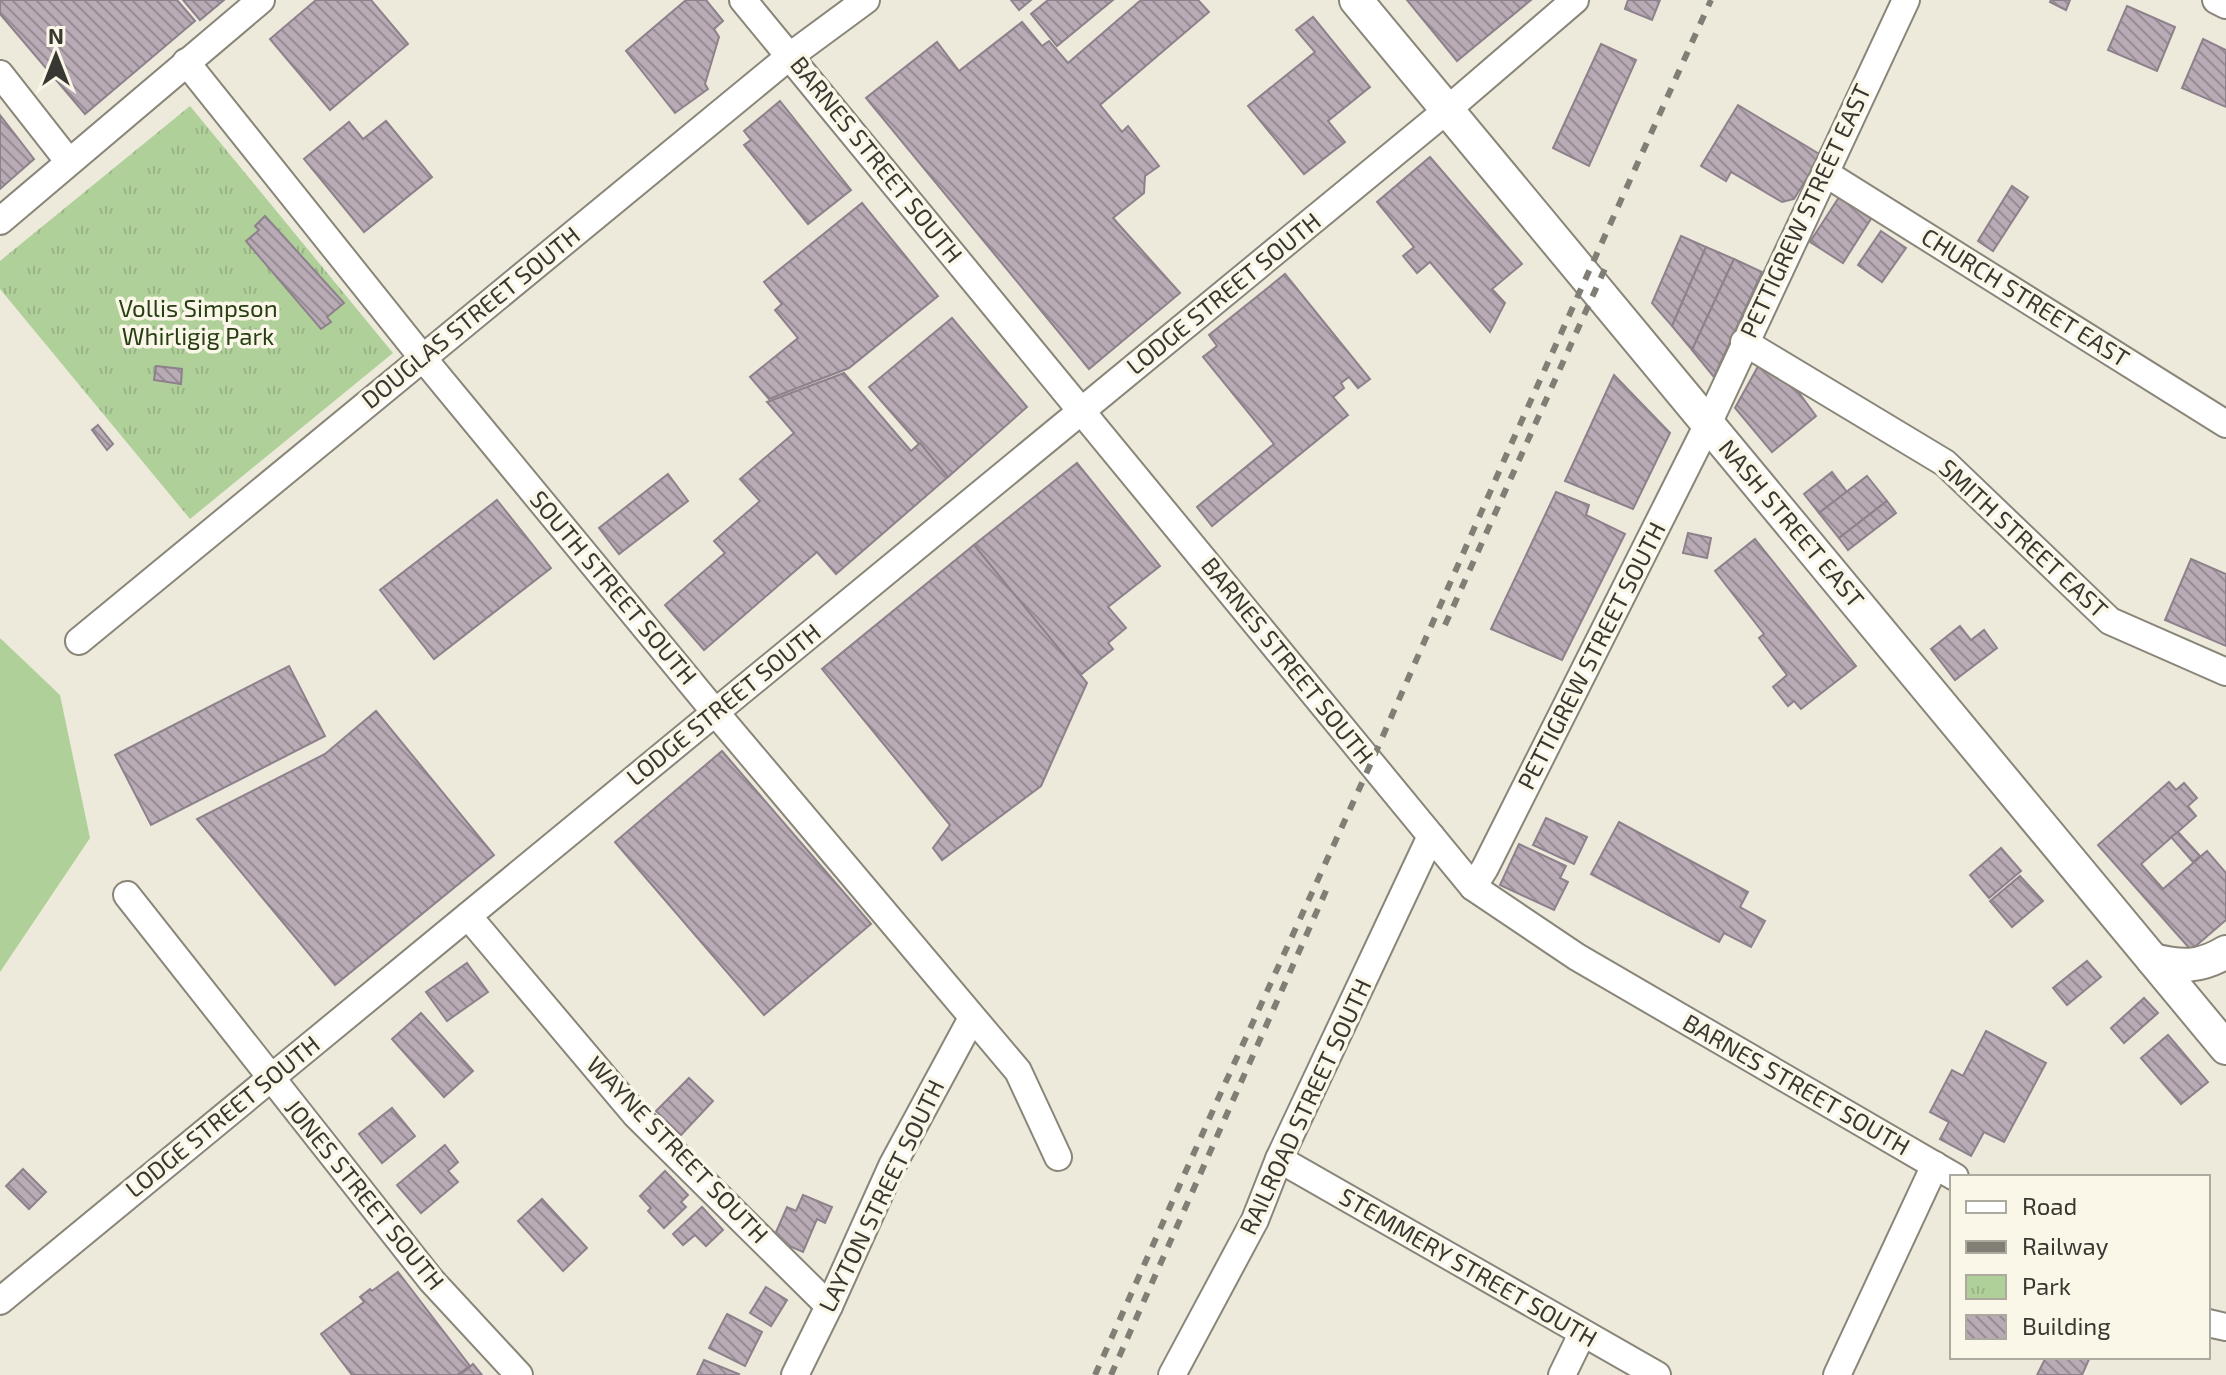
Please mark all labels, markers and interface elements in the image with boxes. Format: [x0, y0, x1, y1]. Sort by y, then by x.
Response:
north arrow [16, 16, 96, 96]
text: N [48, 22, 64, 48]
street label: BARNES STREET SOUTH [785, 50, 969, 268]
street label: PETTIGREW STREET EAST [1733, 79, 1876, 342]
street label: LODGE STREET SOUTH [1120, 206, 1326, 380]
street label: DOUGLAS STREET SOUTH [355, 220, 585, 414]
street label: CHURCH STREET EAST [1917, 221, 2135, 372]
park label: Vollis Simpson Whirligig Park [118, 293, 278, 350]
street label: NASH STREET EAST [1713, 433, 1871, 613]
street label: SMITH STREET EAST [1934, 452, 2114, 623]
street label: SOUTH STREET SOUTH [525, 484, 704, 690]
street label: PETTIGREW STREET SOUTH [1511, 517, 1671, 794]
street label: BARNES STREET SOUTH [1196, 551, 1380, 769]
street label: LODGE STREET SOUTH [620, 617, 826, 791]
street label: RAILROAD STREET SOUTH [1233, 974, 1377, 1239]
street label: BARNES STREET SOUTH [1678, 1007, 1915, 1161]
street label: LODGE STREET SOUTH [119, 1029, 325, 1203]
street label: WAYNE STREET SOUTH [581, 1049, 775, 1248]
street label: LAYTON STREET SOUTH [812, 1074, 950, 1316]
street label: JONES STREET SOUTH [279, 1093, 451, 1295]
legend [1950, 1175, 2210, 1359]
street label: STEMMERY STREET SOUTH [1335, 1181, 1603, 1352]
text: Road [2022, 1191, 2077, 1220]
text: Railway [2022, 1231, 2109, 1260]
text: Park [2022, 1271, 2071, 1300]
text: Building [2022, 1311, 2111, 1340]

